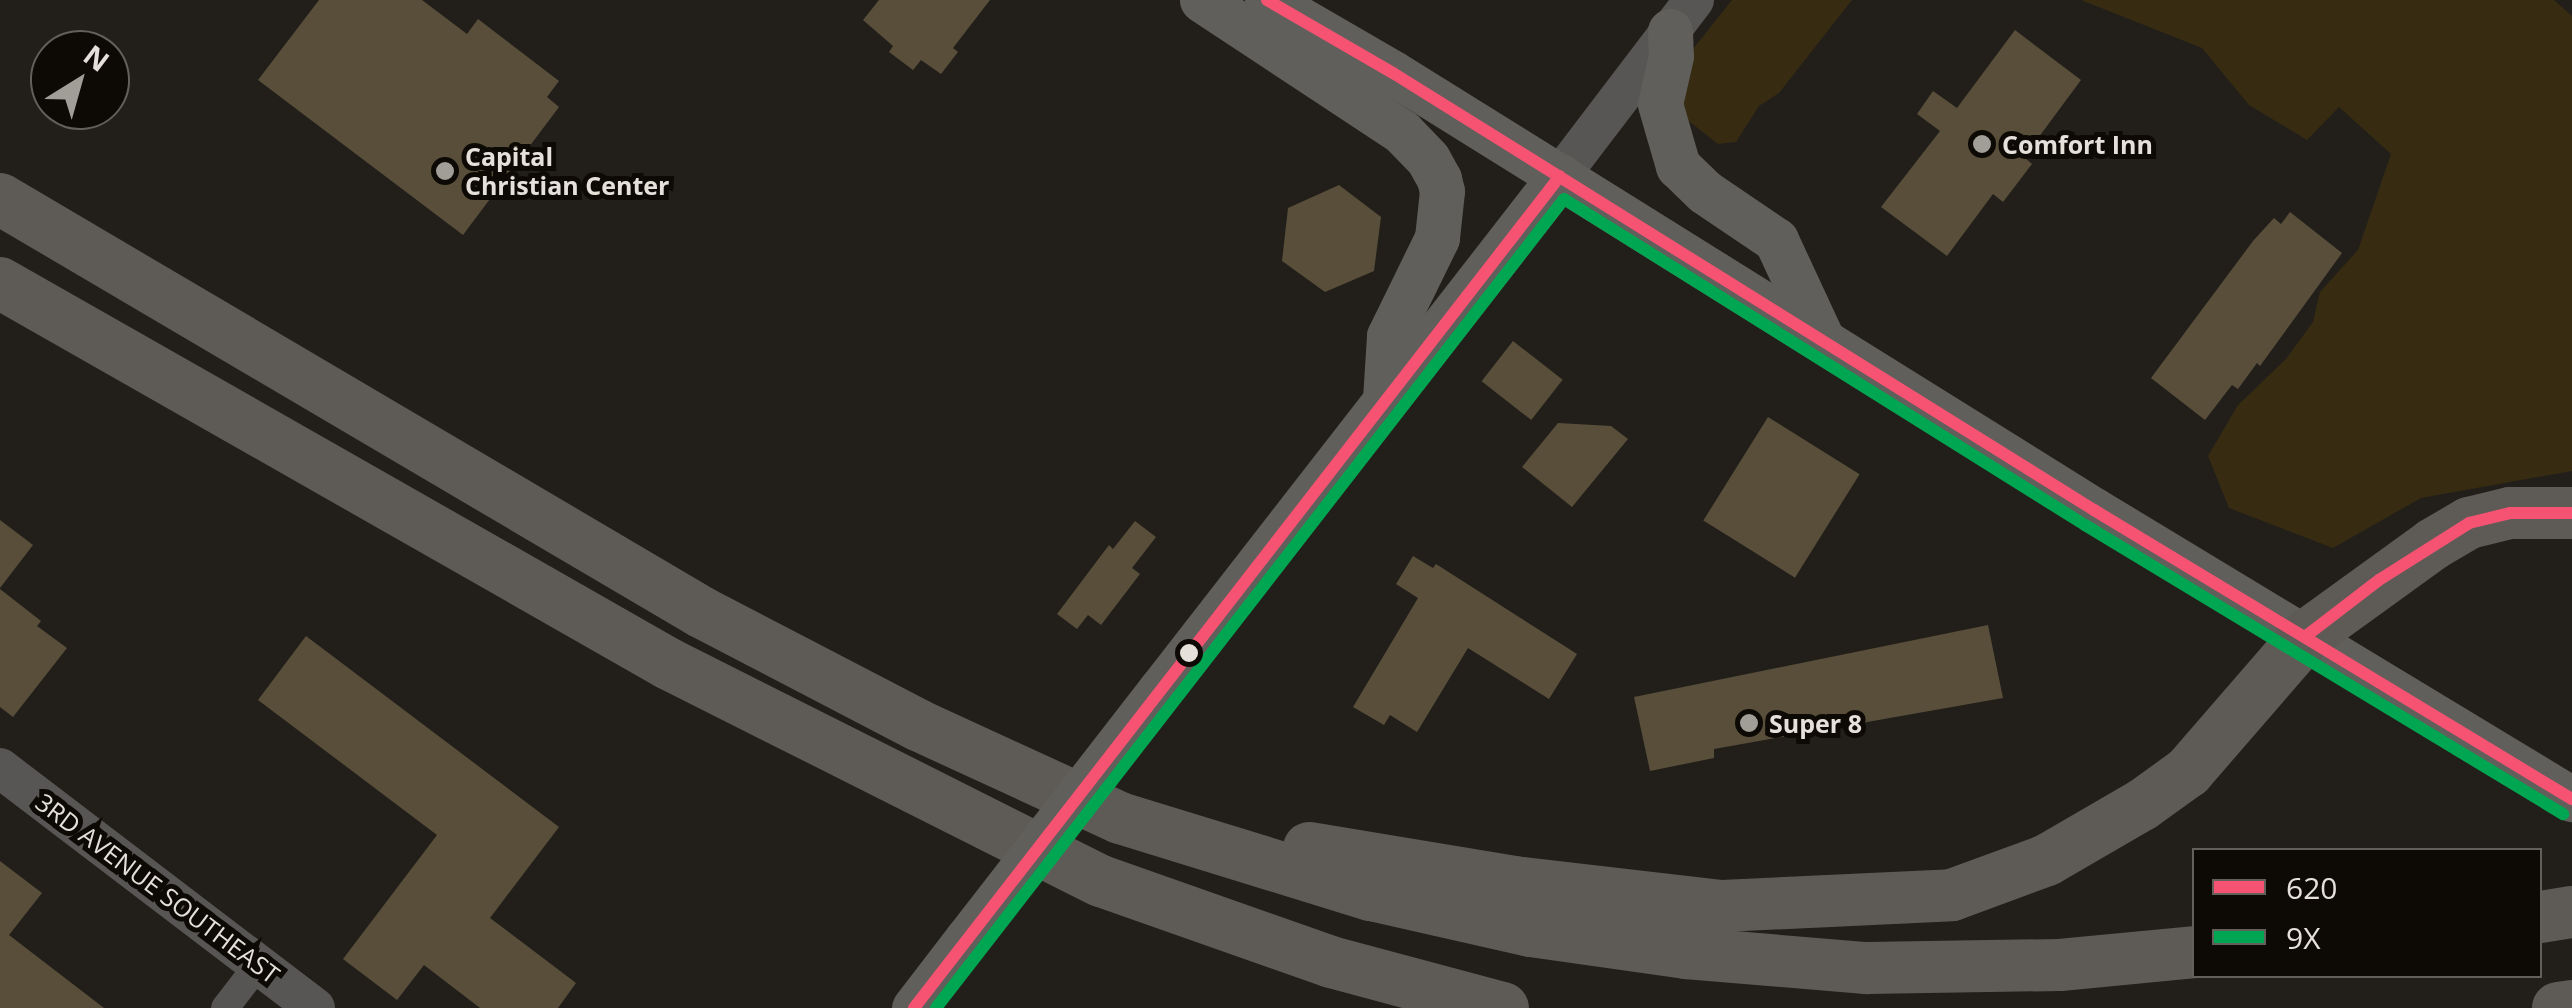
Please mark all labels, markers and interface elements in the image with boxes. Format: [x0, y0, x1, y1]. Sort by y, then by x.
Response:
north arrow [30, 30, 130, 130]
text: N [76, 36, 117, 80]
place label: Comfort Inn [2002, 129, 2153, 159]
marker: Comfort Inn [1971, 133, 1993, 155]
place label: Capital Christian Center [465, 142, 669, 201]
marker: Capital Christian Center [434, 160, 456, 182]
unlabelled marker [1179, 643, 1199, 663]
place label: Super 8 [1769, 708, 1862, 738]
marker: Super 8 [1738, 712, 1760, 734]
street label: 3RD AVENUE SOUTHEAST [30, 787, 286, 989]
legend [2192, 848, 2542, 978]
text: 620 [2286, 867, 2337, 908]
text: 9X [2286, 917, 2320, 958]

